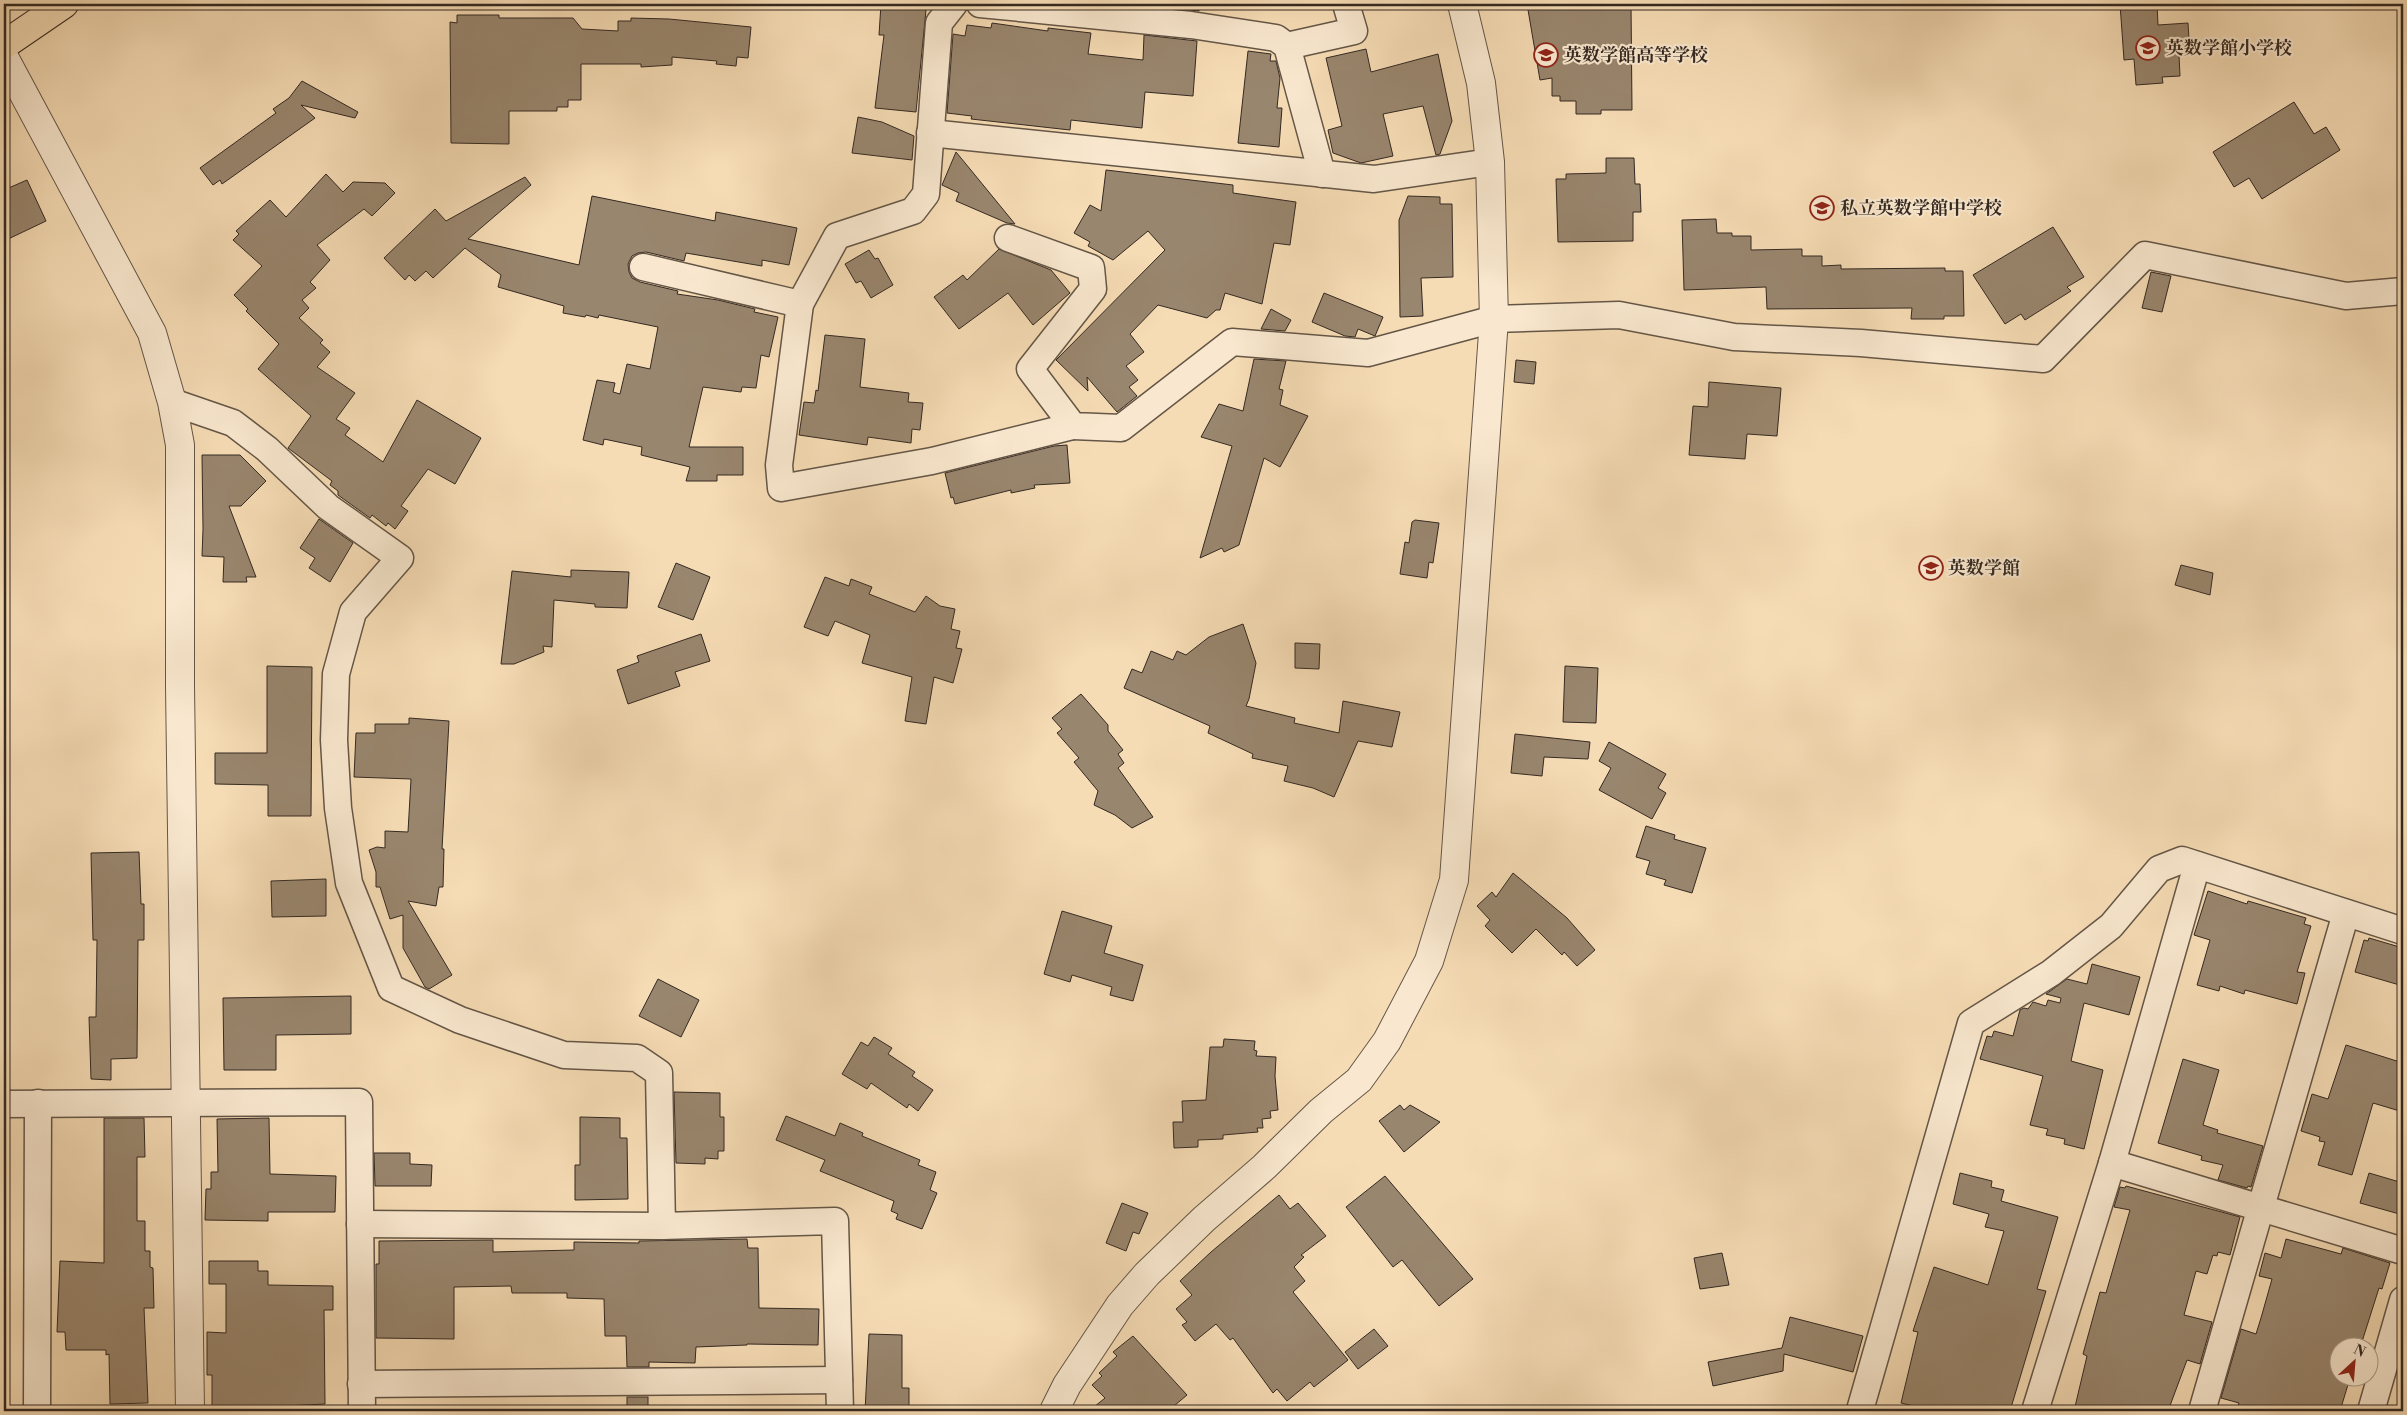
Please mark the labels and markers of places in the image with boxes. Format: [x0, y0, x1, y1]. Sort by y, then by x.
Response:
school or university icon: 英数学館小学校 [2135, 35, 2161, 61]
place label: 英数学館小学校 [2166, 37, 2292, 60]
school or university icon: 英数学館高等学校 [1533, 42, 1559, 68]
place label: 英数学館高等学校 [1564, 44, 1708, 67]
school or university icon: 私立英数学館中学校 [1809, 195, 1835, 221]
place label: 私立英数学館中学校 [1840, 197, 2002, 220]
school or university icon: 英数学館 [1918, 555, 1944, 581]
place label: 英数学館 [1948, 557, 2020, 580]

